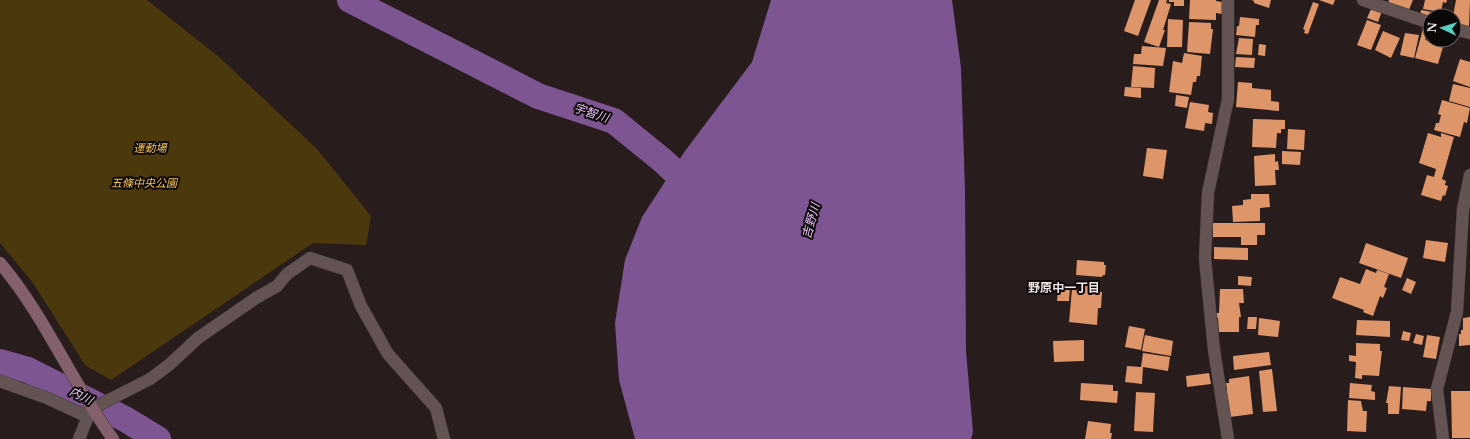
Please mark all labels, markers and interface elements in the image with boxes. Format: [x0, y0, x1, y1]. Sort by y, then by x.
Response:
north arrow [1422, 8, 1462, 48]
text: N [1425, 21, 1439, 33]
water label: 宇智川 [572, 100, 612, 126]
park label: 運動場 [134, 141, 168, 155]
park label: 五條中央公園 [111, 176, 179, 190]
water label: 吉野川 [798, 200, 823, 240]
district label: 野原中一丁目 [1028, 280, 1100, 295]
water label: 内川 [67, 383, 97, 409]

